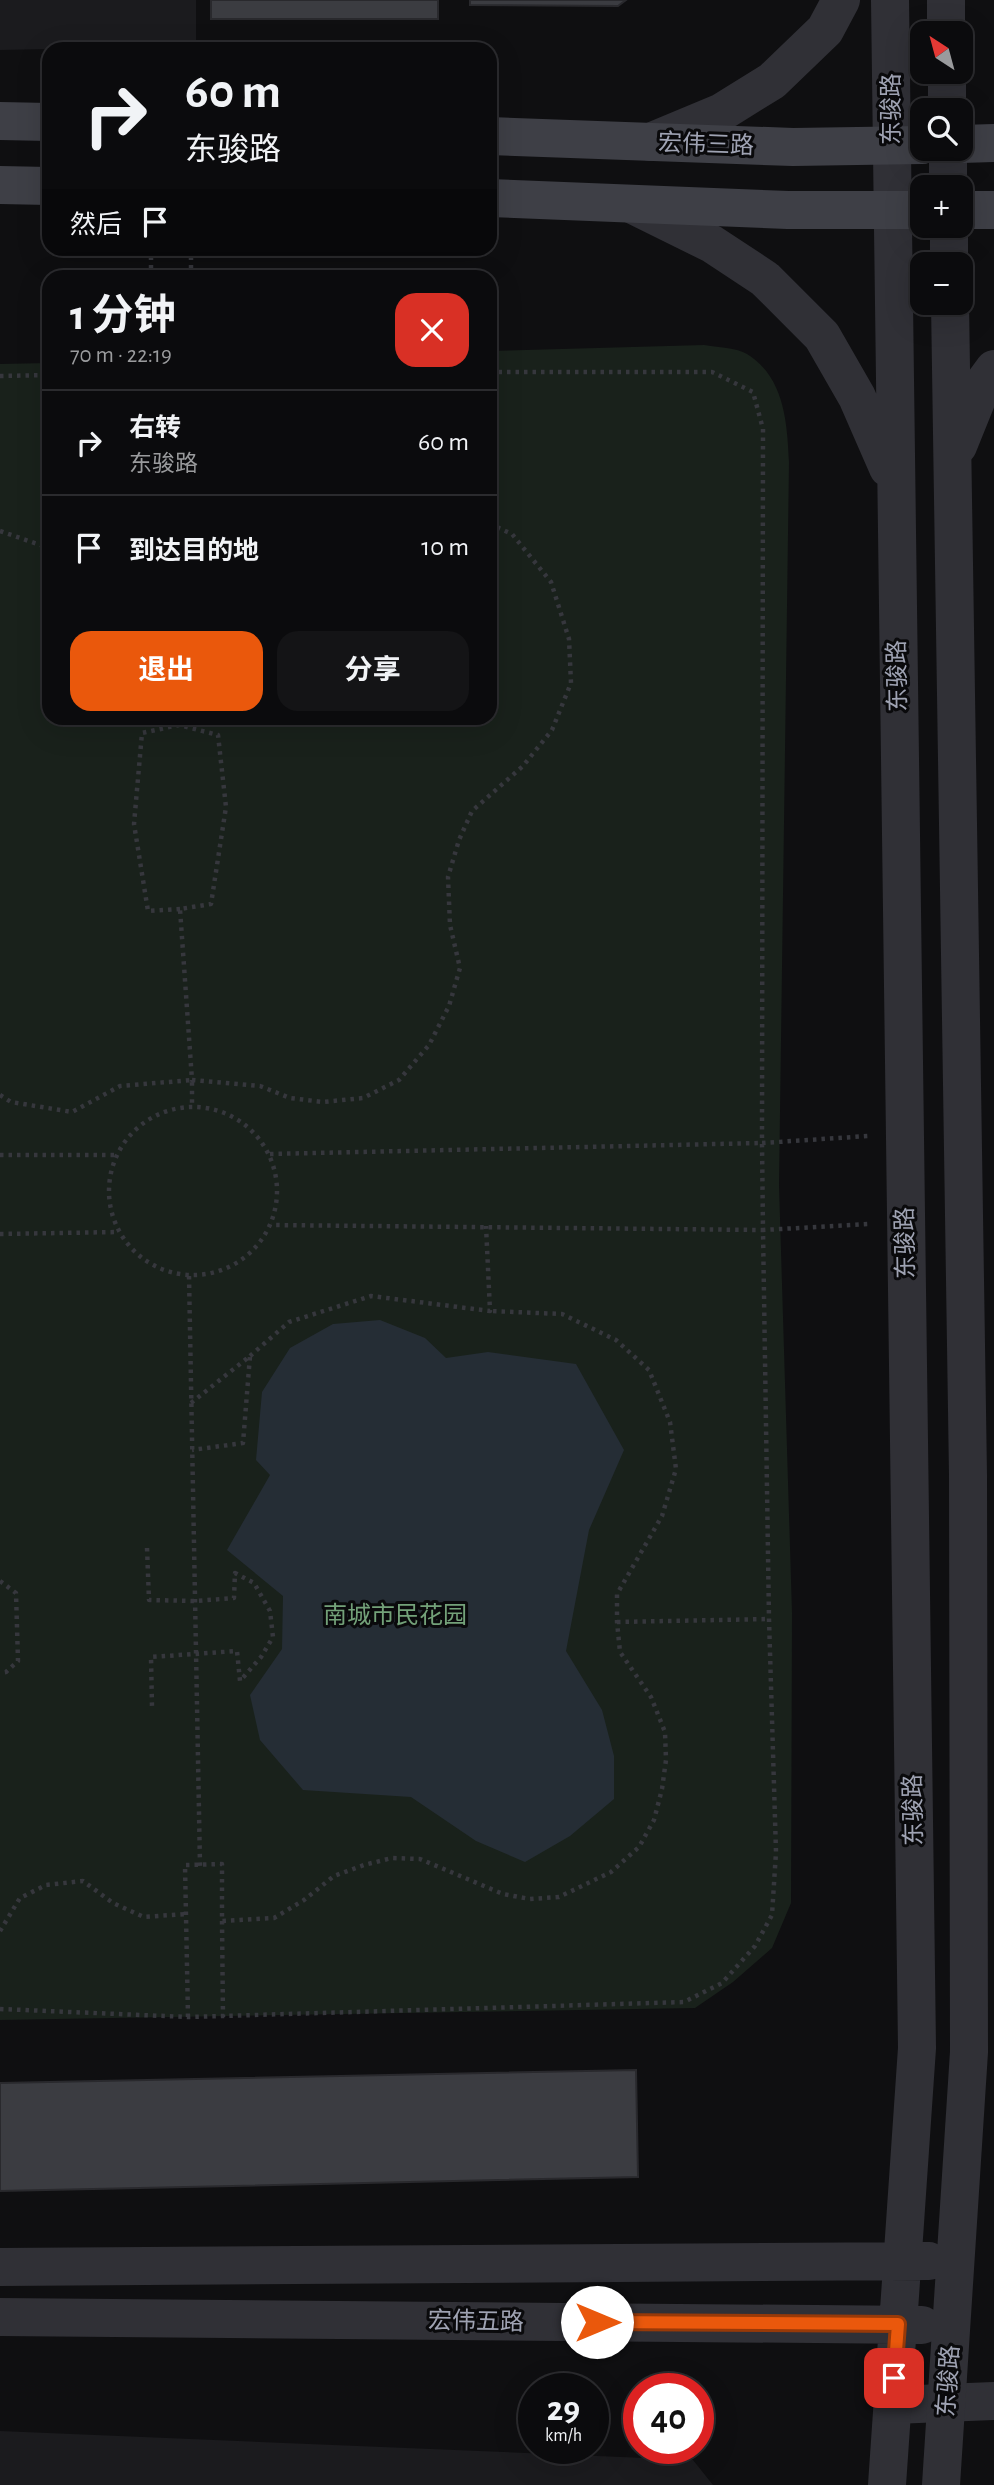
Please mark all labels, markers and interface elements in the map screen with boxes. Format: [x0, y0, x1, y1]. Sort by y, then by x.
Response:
north arrow [910, 21, 973, 84]
map controls [910, 21, 973, 315]
text: 60 m [185, 68, 281, 117]
icon: right [70, 70, 161, 161]
street label: 东骏路 [878, 73, 904, 145]
button: search [910, 98, 973, 161]
street label: 宏伟三路 [658, 129, 754, 159]
text: 东骏路 [185, 134, 281, 166]
button: + [910, 175, 973, 238]
icon: arrive [136, 203, 174, 241]
text: 然后 [70, 212, 122, 238]
button: − [910, 252, 973, 315]
button: close [395, 293, 469, 367]
text: 1 分钟 [70, 295, 175, 337]
text: 70 m · 22:19 [70, 344, 172, 367]
text: 右转 [129, 415, 181, 441]
icon: right [70, 424, 108, 462]
text: 60 m [418, 429, 469, 455]
text: 东骏路 [129, 453, 198, 476]
icon: arrive [70, 529, 108, 567]
text: 10 m [421, 534, 469, 560]
text: 到达目的地 [129, 538, 259, 564]
button: 退出 [70, 631, 263, 711]
button: 分享 [277, 631, 469, 711]
street label: 东骏路 [883, 640, 911, 712]
street label: 东骏路 [891, 1207, 919, 1279]
park label: 南城市民花园 [323, 1602, 467, 1628]
street label: 东骏路 [899, 1774, 927, 1846]
position arrow [560, 2285, 634, 2359]
street label: 宏伟五路 [428, 2307, 524, 2335]
street label: 东骏路 [933, 2344, 963, 2418]
pin [864, 2348, 924, 2408]
icon: arrive [875, 2359, 913, 2397]
speed limit sign: 40 [623, 2373, 714, 2464]
text: 29 [547, 2392, 580, 2427]
text: km/h [545, 2427, 582, 2445]

